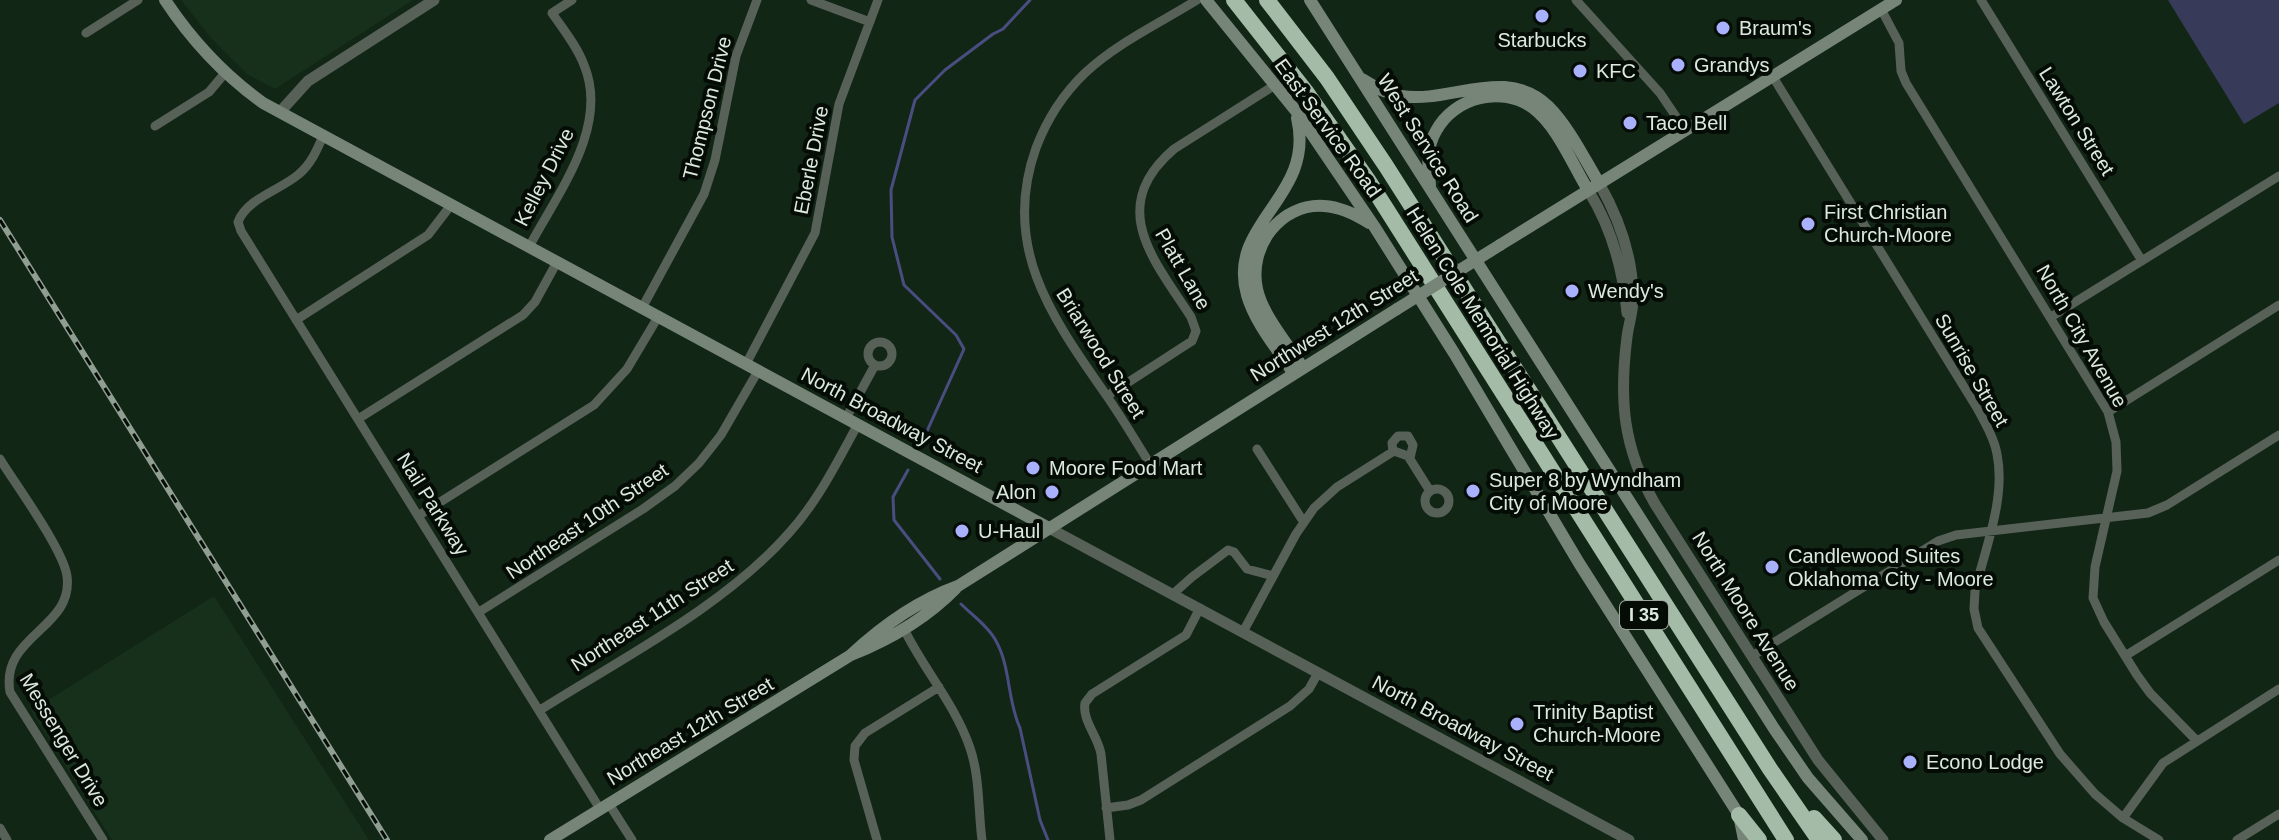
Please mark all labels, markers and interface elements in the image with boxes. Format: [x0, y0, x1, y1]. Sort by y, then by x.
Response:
marker: Starbucks [1533, 7, 1551, 25]
place label: Braum's [1739, 17, 1812, 39]
marker: Braum's [1714, 19, 1732, 37]
place label: Starbucks [1498, 29, 1586, 51]
street label: Thompson Drive [679, 34, 735, 182]
place label: Grandys [1694, 54, 1770, 76]
street label: East Service Road [1270, 55, 1386, 201]
marker: Grandys [1669, 56, 1687, 74]
place label: KFC [1596, 60, 1636, 82]
marker: KFC [1571, 62, 1589, 80]
street label: Lawton Street [2035, 63, 2119, 180]
street label: West Service Road [1373, 70, 1483, 226]
street label: Eberle Drive [790, 104, 832, 216]
place label: Taco Bell [1646, 112, 1727, 134]
marker: Taco Bell [1621, 114, 1639, 132]
street label: Kelley Drive [510, 124, 578, 230]
place label: First Christian Church-Moore [1824, 201, 1952, 246]
street label: Helen Cole Memorial Highway [1402, 203, 1564, 443]
marker: First Christian Church-Moore [1799, 215, 1817, 233]
street label: Platt Lane [1151, 224, 1215, 314]
street label: North City Avenue [2032, 261, 2132, 411]
street label: Northwest 12th Street [1246, 264, 1422, 386]
place label: Wendy's [1588, 280, 1664, 302]
marker: Wendy's [1563, 282, 1581, 300]
street label: Briarwood Street [1052, 284, 1150, 422]
street label: Sunrise Street [1931, 310, 2013, 431]
street label: North Broadway Street [798, 363, 987, 477]
street label: Nail Parkway [393, 449, 473, 559]
place label: Moore Food Mart [1049, 457, 1203, 479]
street label: Northeast 10th Street [502, 458, 672, 583]
marker: Moore Food Mart [1024, 459, 1042, 477]
place label: Super 8 by Wyndham City of Moore [1489, 469, 1681, 514]
place label: Alon [996, 481, 1036, 503]
marker: Super 8 by Wyndham City of Moore [1464, 482, 1482, 500]
marker: Alon [1043, 483, 1061, 501]
place label: U-Haul [978, 520, 1040, 542]
marker: U-Haul [953, 522, 971, 540]
street label: North Moore Avenue [1688, 528, 1804, 694]
place label: Candlewood Suites Oklahoma City - Moore [1788, 545, 1994, 590]
street label: Northeast 11th Street [567, 554, 737, 676]
marker: Candlewood Suites Oklahoma City - Moore [1763, 558, 1781, 576]
road number: I 35 [1620, 601, 1668, 629]
street label: Messenger Drive [16, 670, 112, 810]
street label: North Broadway Street [1369, 671, 1558, 785]
street label: Northeast 12th Street [603, 672, 778, 789]
place label: Trinity Baptist Church-Moore [1533, 701, 1661, 746]
marker: Trinity Baptist Church-Moore [1508, 715, 1526, 733]
place label: Econo Lodge [1926, 751, 2044, 773]
marker: Econo Lodge [1901, 753, 1919, 771]

